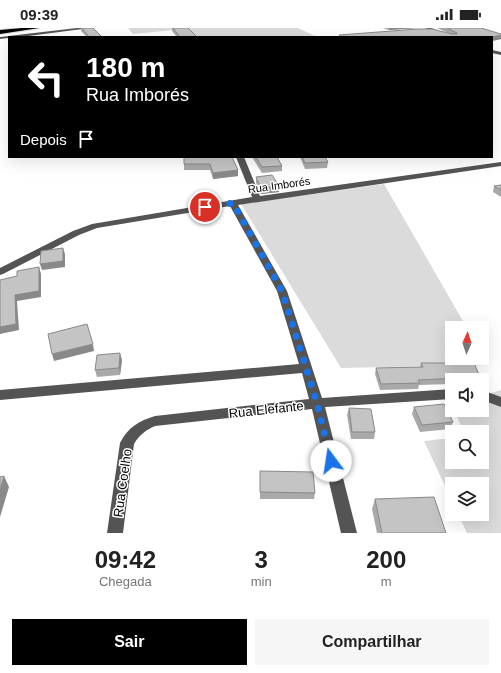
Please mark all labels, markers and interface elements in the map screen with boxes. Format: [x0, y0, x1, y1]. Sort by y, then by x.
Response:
text: 09:39 [20, 6, 58, 23]
icon: left [20, 52, 72, 104]
text: 180 m [86, 52, 165, 83]
text: Rua Imborés [86, 85, 189, 105]
icon: arrive [75, 128, 97, 150]
text: Depois [20, 131, 67, 148]
street label: Rua Imborés [247, 175, 312, 195]
pin [188, 190, 222, 224]
icon: arrive [194, 196, 216, 218]
north arrow [445, 321, 489, 365]
map controls [445, 321, 489, 521]
button: sound [445, 373, 489, 417]
street label: Rua Elefante [228, 398, 304, 421]
button: search [445, 425, 489, 469]
position arrow [310, 440, 352, 482]
street label: Rua Coelho [110, 448, 135, 518]
button: layers [445, 477, 489, 521]
text: 09:42 [95, 546, 156, 573]
text: 3 [254, 546, 268, 573]
text: 200 [366, 546, 406, 573]
text: Chegada [99, 574, 152, 589]
text: min [251, 574, 272, 589]
text: m [381, 574, 392, 589]
button: Sair [12, 619, 247, 665]
button: Compartilhar [255, 619, 489, 665]

